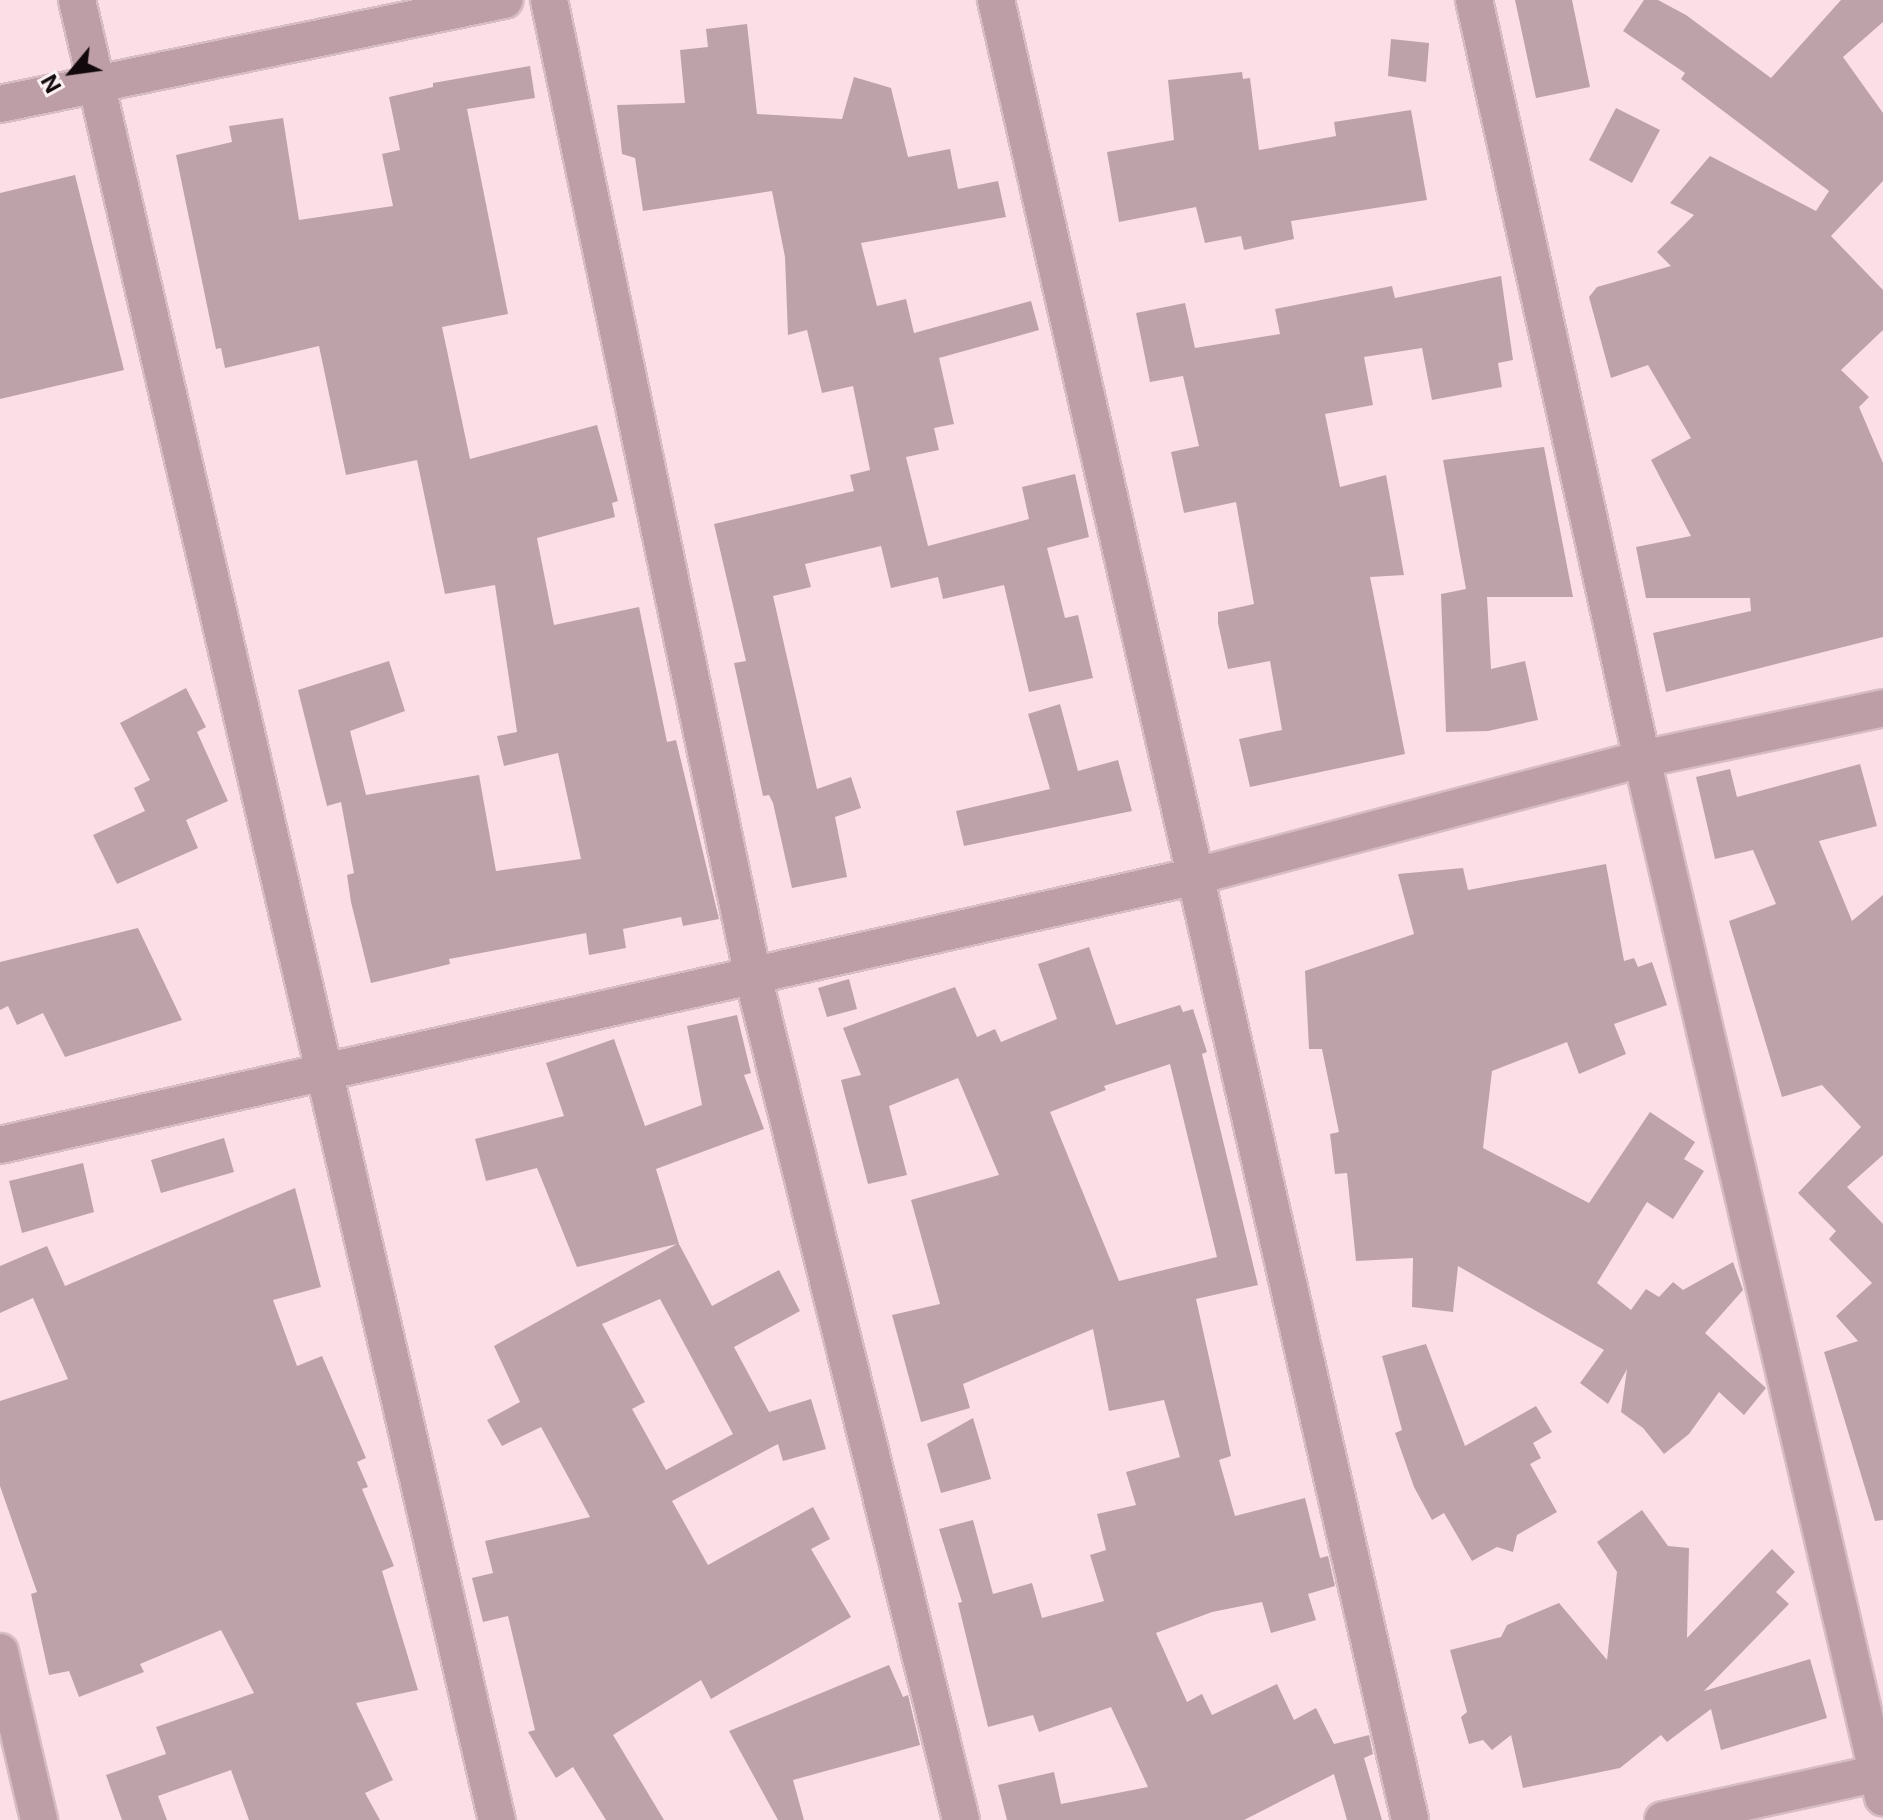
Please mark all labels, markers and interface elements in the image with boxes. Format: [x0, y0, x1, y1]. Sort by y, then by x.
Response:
north arrow [32, 32, 112, 112]
text: N [36, 70, 66, 97]

